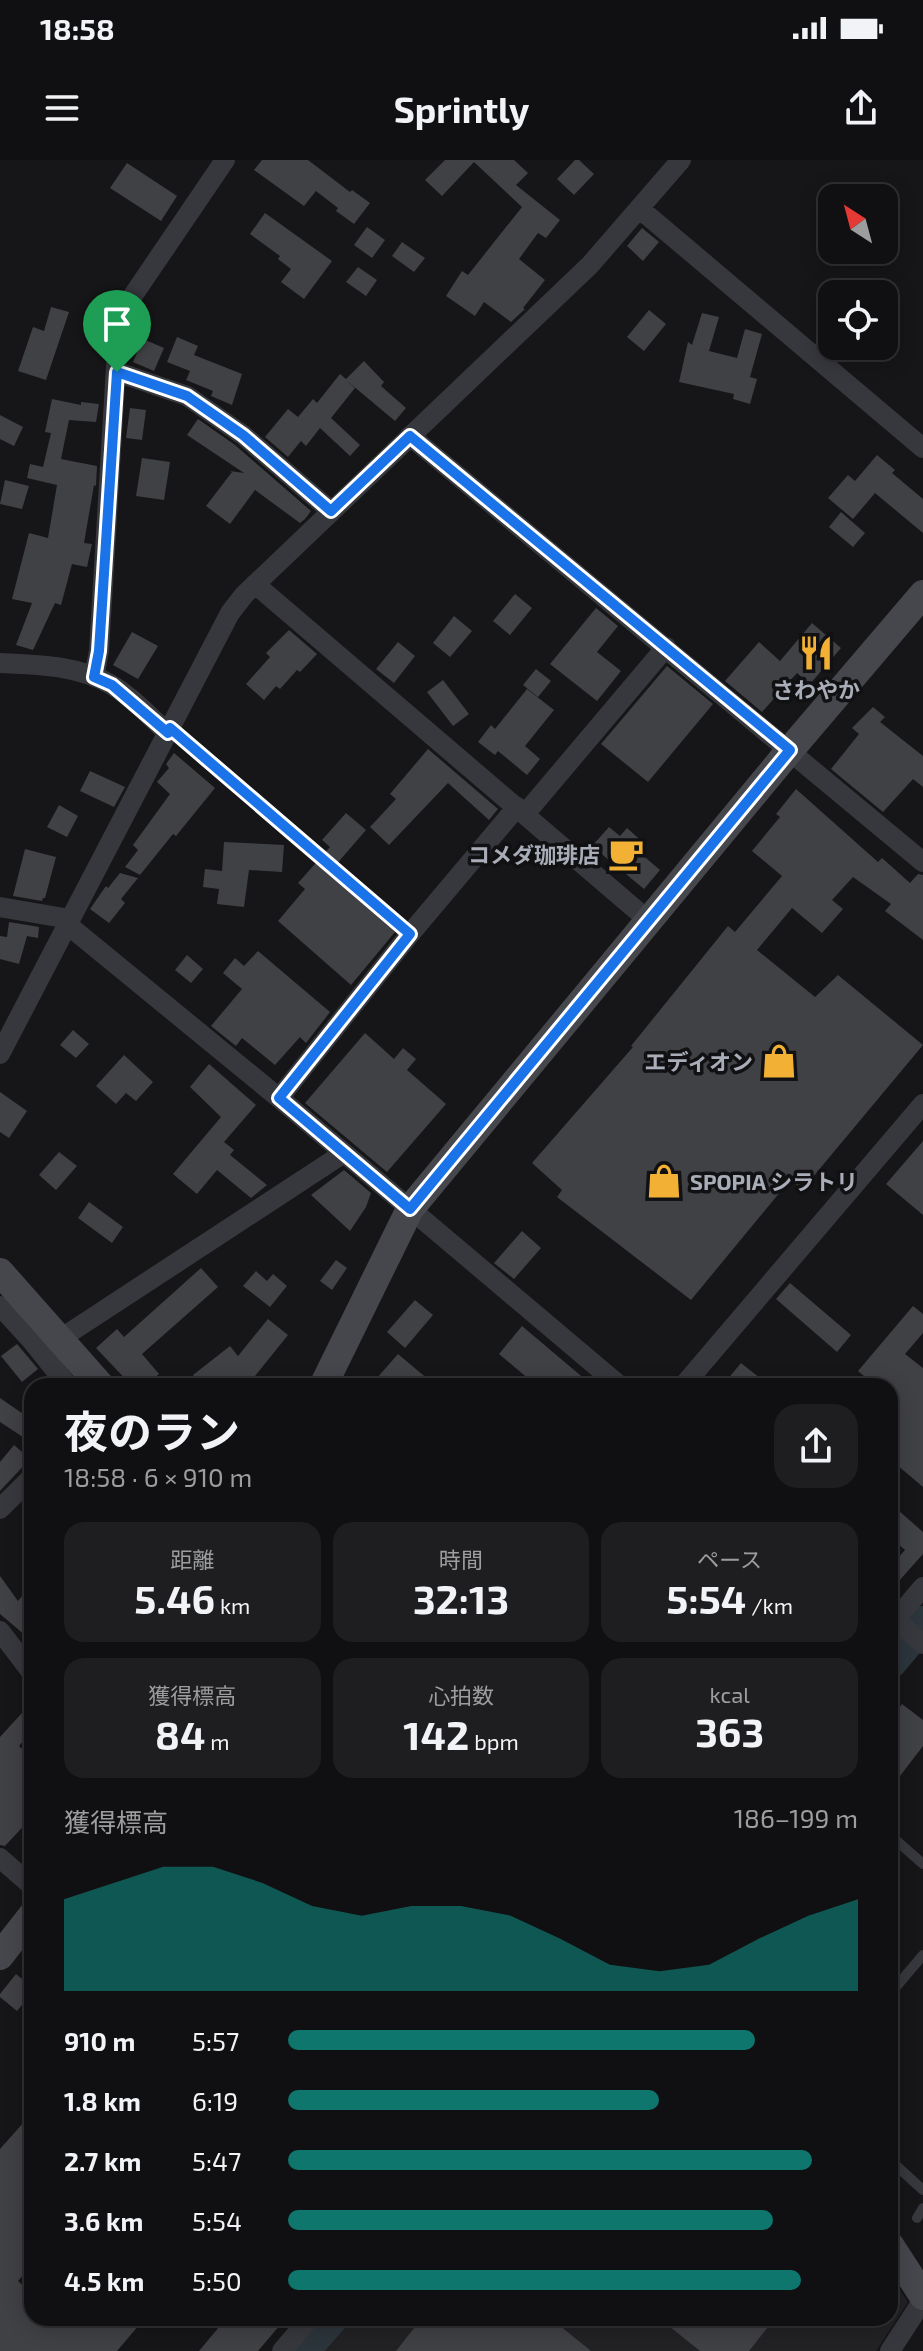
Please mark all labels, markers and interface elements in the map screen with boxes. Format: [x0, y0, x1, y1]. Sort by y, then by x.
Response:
text: 18:58 [40, 10, 115, 46]
icon: menu [40, 86, 84, 130]
icon: share [839, 86, 883, 130]
text: Sprintly [394, 87, 529, 130]
north arrow [818, 184, 898, 264]
map controls [818, 184, 898, 360]
button: locate [818, 280, 898, 360]
pin [83, 290, 151, 372]
icon: arrive [95, 302, 139, 346]
restaurant icon: さわやか [797, 634, 835, 672]
place label: さわやか [772, 676, 860, 702]
cafe icon: コメダ珈琲店 [607, 835, 645, 873]
place label: コメダ珈琲店 [468, 841, 600, 867]
shop icon: エディオン [760, 1042, 798, 1080]
place label: エディオン [645, 1048, 753, 1074]
shop icon: SPOPIA シラトリ [645, 1162, 683, 1200]
place label: SPOPIA シラトリ [690, 1168, 858, 1194]
text: 夜のラン [64, 1404, 240, 1457]
button: share [774, 1404, 858, 1488]
text: 18:58 · 6 × 910 m [64, 1461, 252, 1492]
text: 距離 [170, 1546, 214, 1572]
text: 時間 [439, 1546, 483, 1572]
text: ペース [697, 1546, 762, 1572]
text: 5.46 [134, 1574, 215, 1622]
text: 32:13 [413, 1574, 509, 1622]
text: 5:54 [666, 1574, 746, 1622]
text: km [215, 1592, 250, 1618]
text: /km [746, 1592, 793, 1618]
text: kcal [710, 1681, 750, 1707]
text: 獲得標高 [148, 1682, 236, 1708]
text: 心拍数 [428, 1682, 494, 1708]
text: 363 [695, 1707, 764, 1755]
text: 84 [155, 1710, 205, 1758]
text: 142 [403, 1710, 469, 1758]
text: m [205, 1728, 230, 1754]
text: bpm [469, 1728, 519, 1754]
text: 186–199 m [734, 1802, 858, 1833]
text: 獲得標高 [64, 1806, 168, 1837]
text: 910 m [64, 2025, 136, 2056]
text: 5:57 [192, 2025, 239, 2056]
text: 1.8 km [64, 2085, 141, 2116]
text: 6:19 [192, 2085, 238, 2116]
text: 2.7 km [64, 2145, 141, 2176]
text: 5:47 [192, 2145, 241, 2176]
text: 3.6 km [64, 2205, 143, 2236]
text: 5:54 [192, 2205, 242, 2236]
text: 4.5 km [64, 2265, 144, 2296]
text: 5:50 [192, 2265, 242, 2296]

